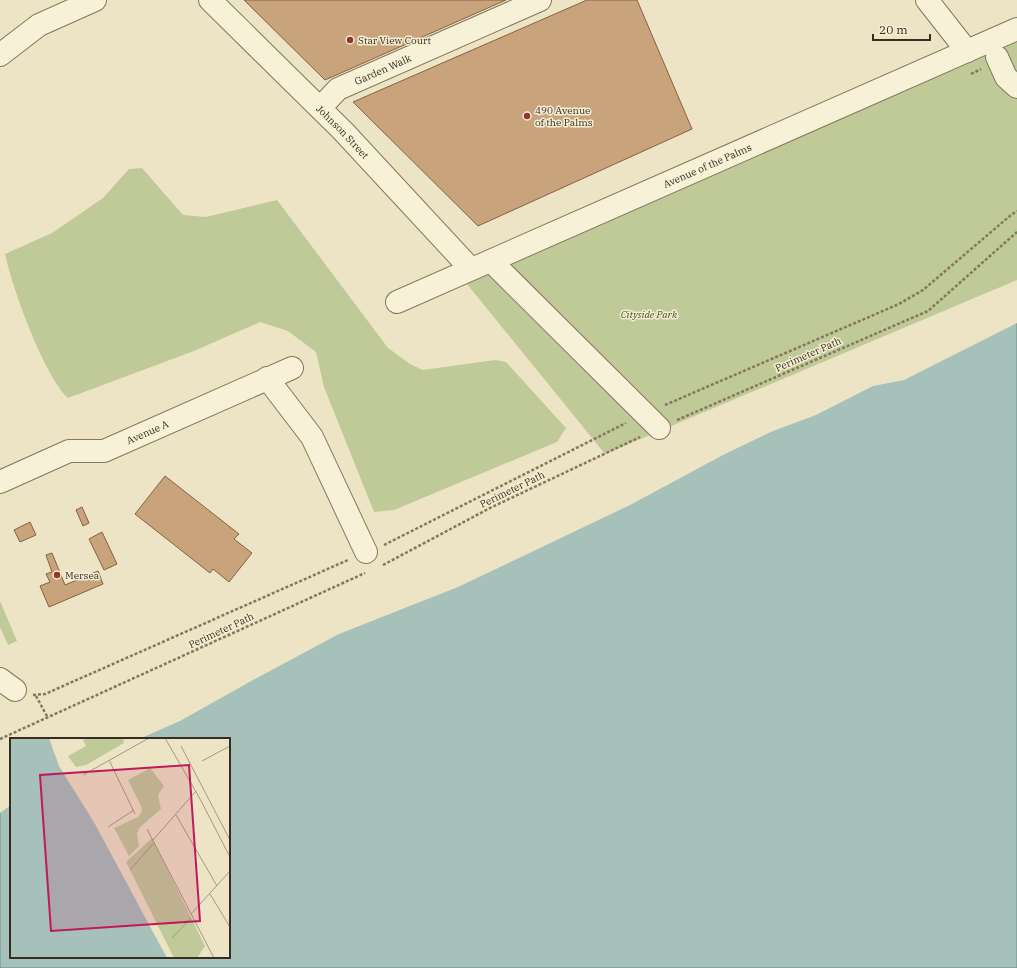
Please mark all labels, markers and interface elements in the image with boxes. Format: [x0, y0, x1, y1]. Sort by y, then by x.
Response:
scale bar [873, 16, 930, 42]
text: 20 m [879, 22, 908, 37]
place label: Star View Court [358, 34, 431, 47]
marker: Star View Court [345, 35, 355, 45]
street label: Garden Walk [352, 51, 413, 88]
street label: Johnson Street [313, 102, 372, 162]
place label: 490 Avenue of the Palms [535, 104, 593, 129]
marker: 490 Avenue of the Palms [522, 111, 532, 121]
street label: Avenue of the Palms [661, 141, 754, 191]
park label: Cityside Park [621, 308, 678, 321]
street label: Perimeter Path [773, 334, 843, 375]
street label: Avenue A [125, 417, 171, 447]
street label: Perimeter Path [478, 468, 547, 511]
place label: Mersea [65, 569, 100, 582]
marker: Mersea [52, 570, 62, 580]
street label: Perimeter Path [186, 610, 256, 651]
inset map [10, 738, 230, 958]

